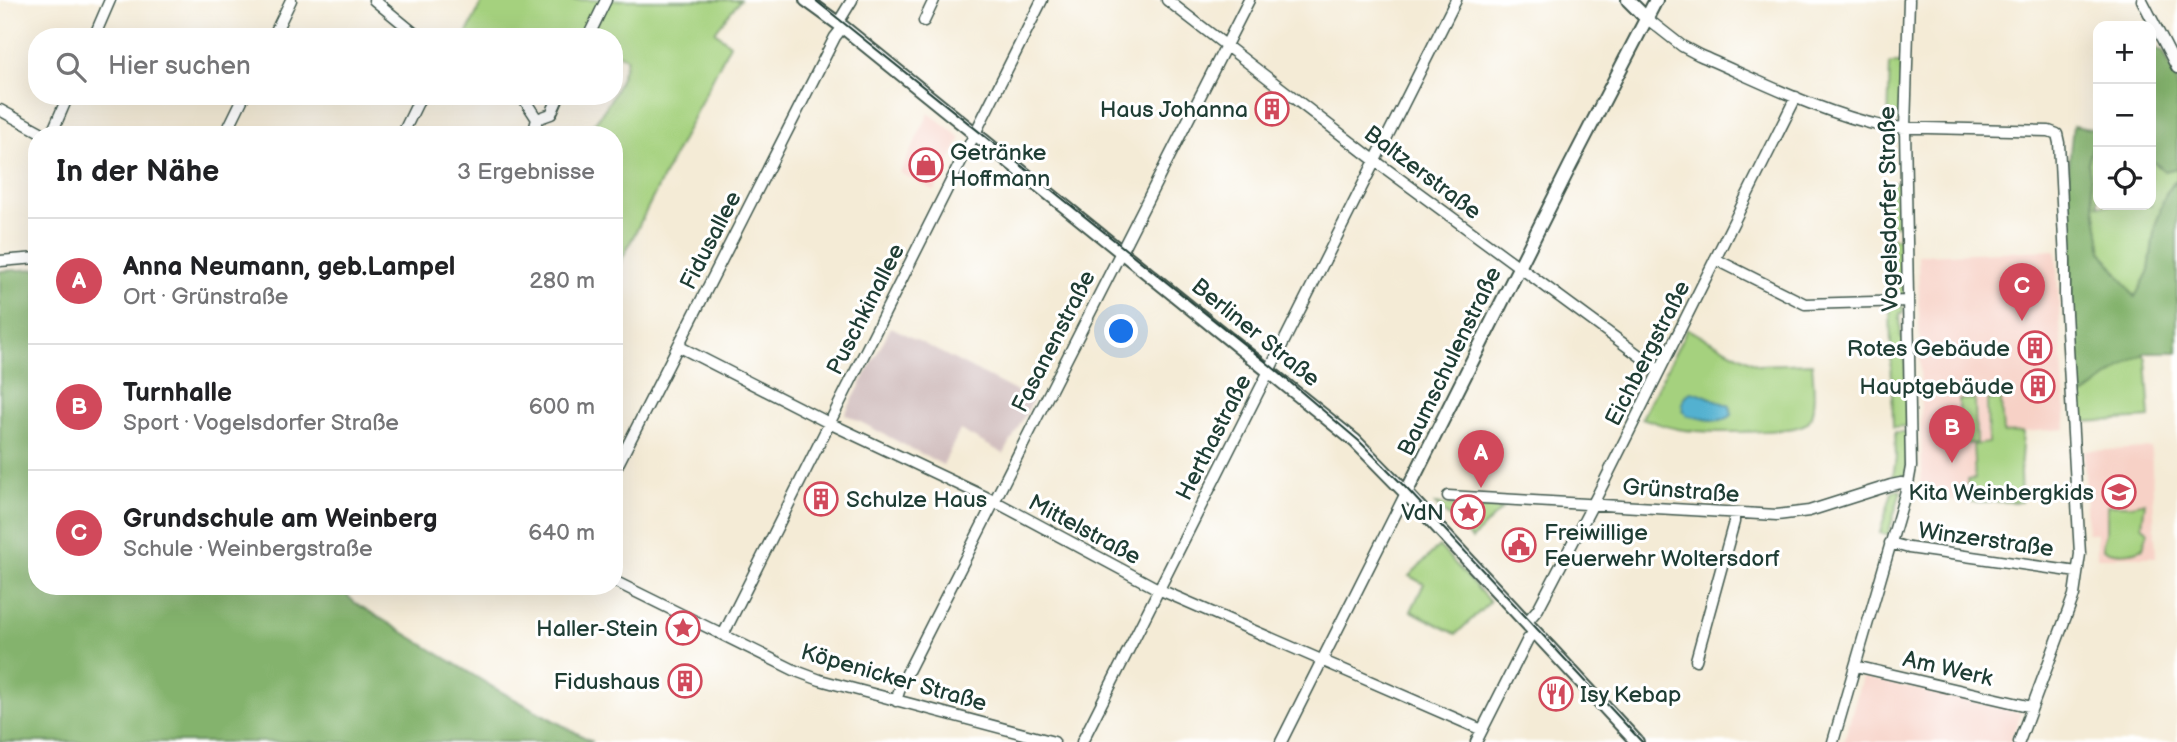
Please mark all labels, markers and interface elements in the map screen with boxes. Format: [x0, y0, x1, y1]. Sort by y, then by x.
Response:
map controls [2093, 21, 2156, 210]
button: + [2093, 21, 2156, 84]
search box [28, 28, 623, 105]
icon: search [52, 48, 90, 86]
text: Hier suchen [108, 51, 251, 82]
button: − [2093, 84, 2156, 147]
building icon: Haus Johanna [1253, 90, 1291, 128]
place label: Haus Johanna [1100, 96, 1248, 124]
street label: Vogelsdorfer Straße [1873, 106, 1905, 312]
street label: Baltzerstraße [1358, 120, 1486, 226]
place label: Getränke Hoffmann [950, 139, 1050, 193]
shop icon: Getränke Hoffmann [907, 146, 945, 184]
button: locate [2093, 147, 2156, 210]
text: In der Nähe [56, 154, 219, 190]
text: 3 Ergebnisse [457, 158, 595, 186]
street label: Fidusallee [674, 186, 748, 294]
street label: Puschkinallee [821, 239, 911, 380]
text: Anna Neumann, geb.Lampel [123, 252, 455, 283]
street label: Baumschulenstraße [1392, 262, 1508, 461]
pin: C [1999, 263, 2045, 321]
street label: Fasanenstraße [1006, 266, 1102, 417]
text: A [72, 267, 86, 295]
text: 280 m [529, 267, 595, 295]
street label: Berliner Straße [1185, 272, 1325, 393]
street label: Eichbergstraße [1599, 276, 1696, 431]
text: Ort · Grünstraße [123, 283, 288, 311]
your location [1104, 314, 1138, 348]
building icon: Rotes Gebäude [2016, 329, 2054, 367]
place label: Rotes Gebäude [1847, 335, 2010, 363]
building icon: Hauptgebäude [2019, 367, 2057, 405]
street label: Herthastraße [1170, 370, 1258, 505]
place label: Hauptgebäude [1859, 373, 2014, 401]
text: Turnhalle [123, 378, 232, 409]
text: B [71, 393, 87, 421]
text: 600 m [529, 393, 595, 421]
pin: B [1929, 405, 1975, 463]
text: Sport · Vogelsdorfer Straße [123, 409, 399, 437]
pin: A [1458, 430, 1504, 488]
street label: Grünstraße [1621, 473, 1740, 509]
school or university icon: Kita Weinbergkids [2100, 473, 2138, 511]
place label: Kita Weinbergkids [1908, 479, 2094, 507]
building icon: Schulze Haus [802, 480, 840, 518]
place label: Schulze Haus [846, 486, 987, 514]
street label: Mittelstraße [1024, 489, 1146, 571]
place icon: VdN [1449, 493, 1487, 531]
place label: VdN [1401, 499, 1444, 527]
text: Grundschule am Weinberg [123, 504, 437, 535]
street label: Winzerstraße [1916, 517, 2055, 563]
text: C [71, 519, 87, 547]
text: 640 m [528, 519, 595, 547]
place label: Freiwillige Feuerwehr Woltersdorf [1544, 519, 1780, 573]
public building icon: Freiwillige Feuerwehr Woltersdorf [1500, 526, 1538, 564]
text: Schule · Weinbergstraße [123, 535, 373, 563]
place icon: Haller-Stein [664, 609, 702, 647]
place label: Haller-Stein [536, 615, 658, 643]
street label: Köpenicker Straße [798, 638, 990, 718]
street label: Am Werk [1900, 645, 1996, 693]
building icon: Fidushaus [666, 662, 704, 700]
place label: Fidushaus [554, 668, 660, 696]
restaurant icon: Isy Kebap [1537, 675, 1575, 713]
place label: Isy Kebap [1580, 681, 1681, 709]

